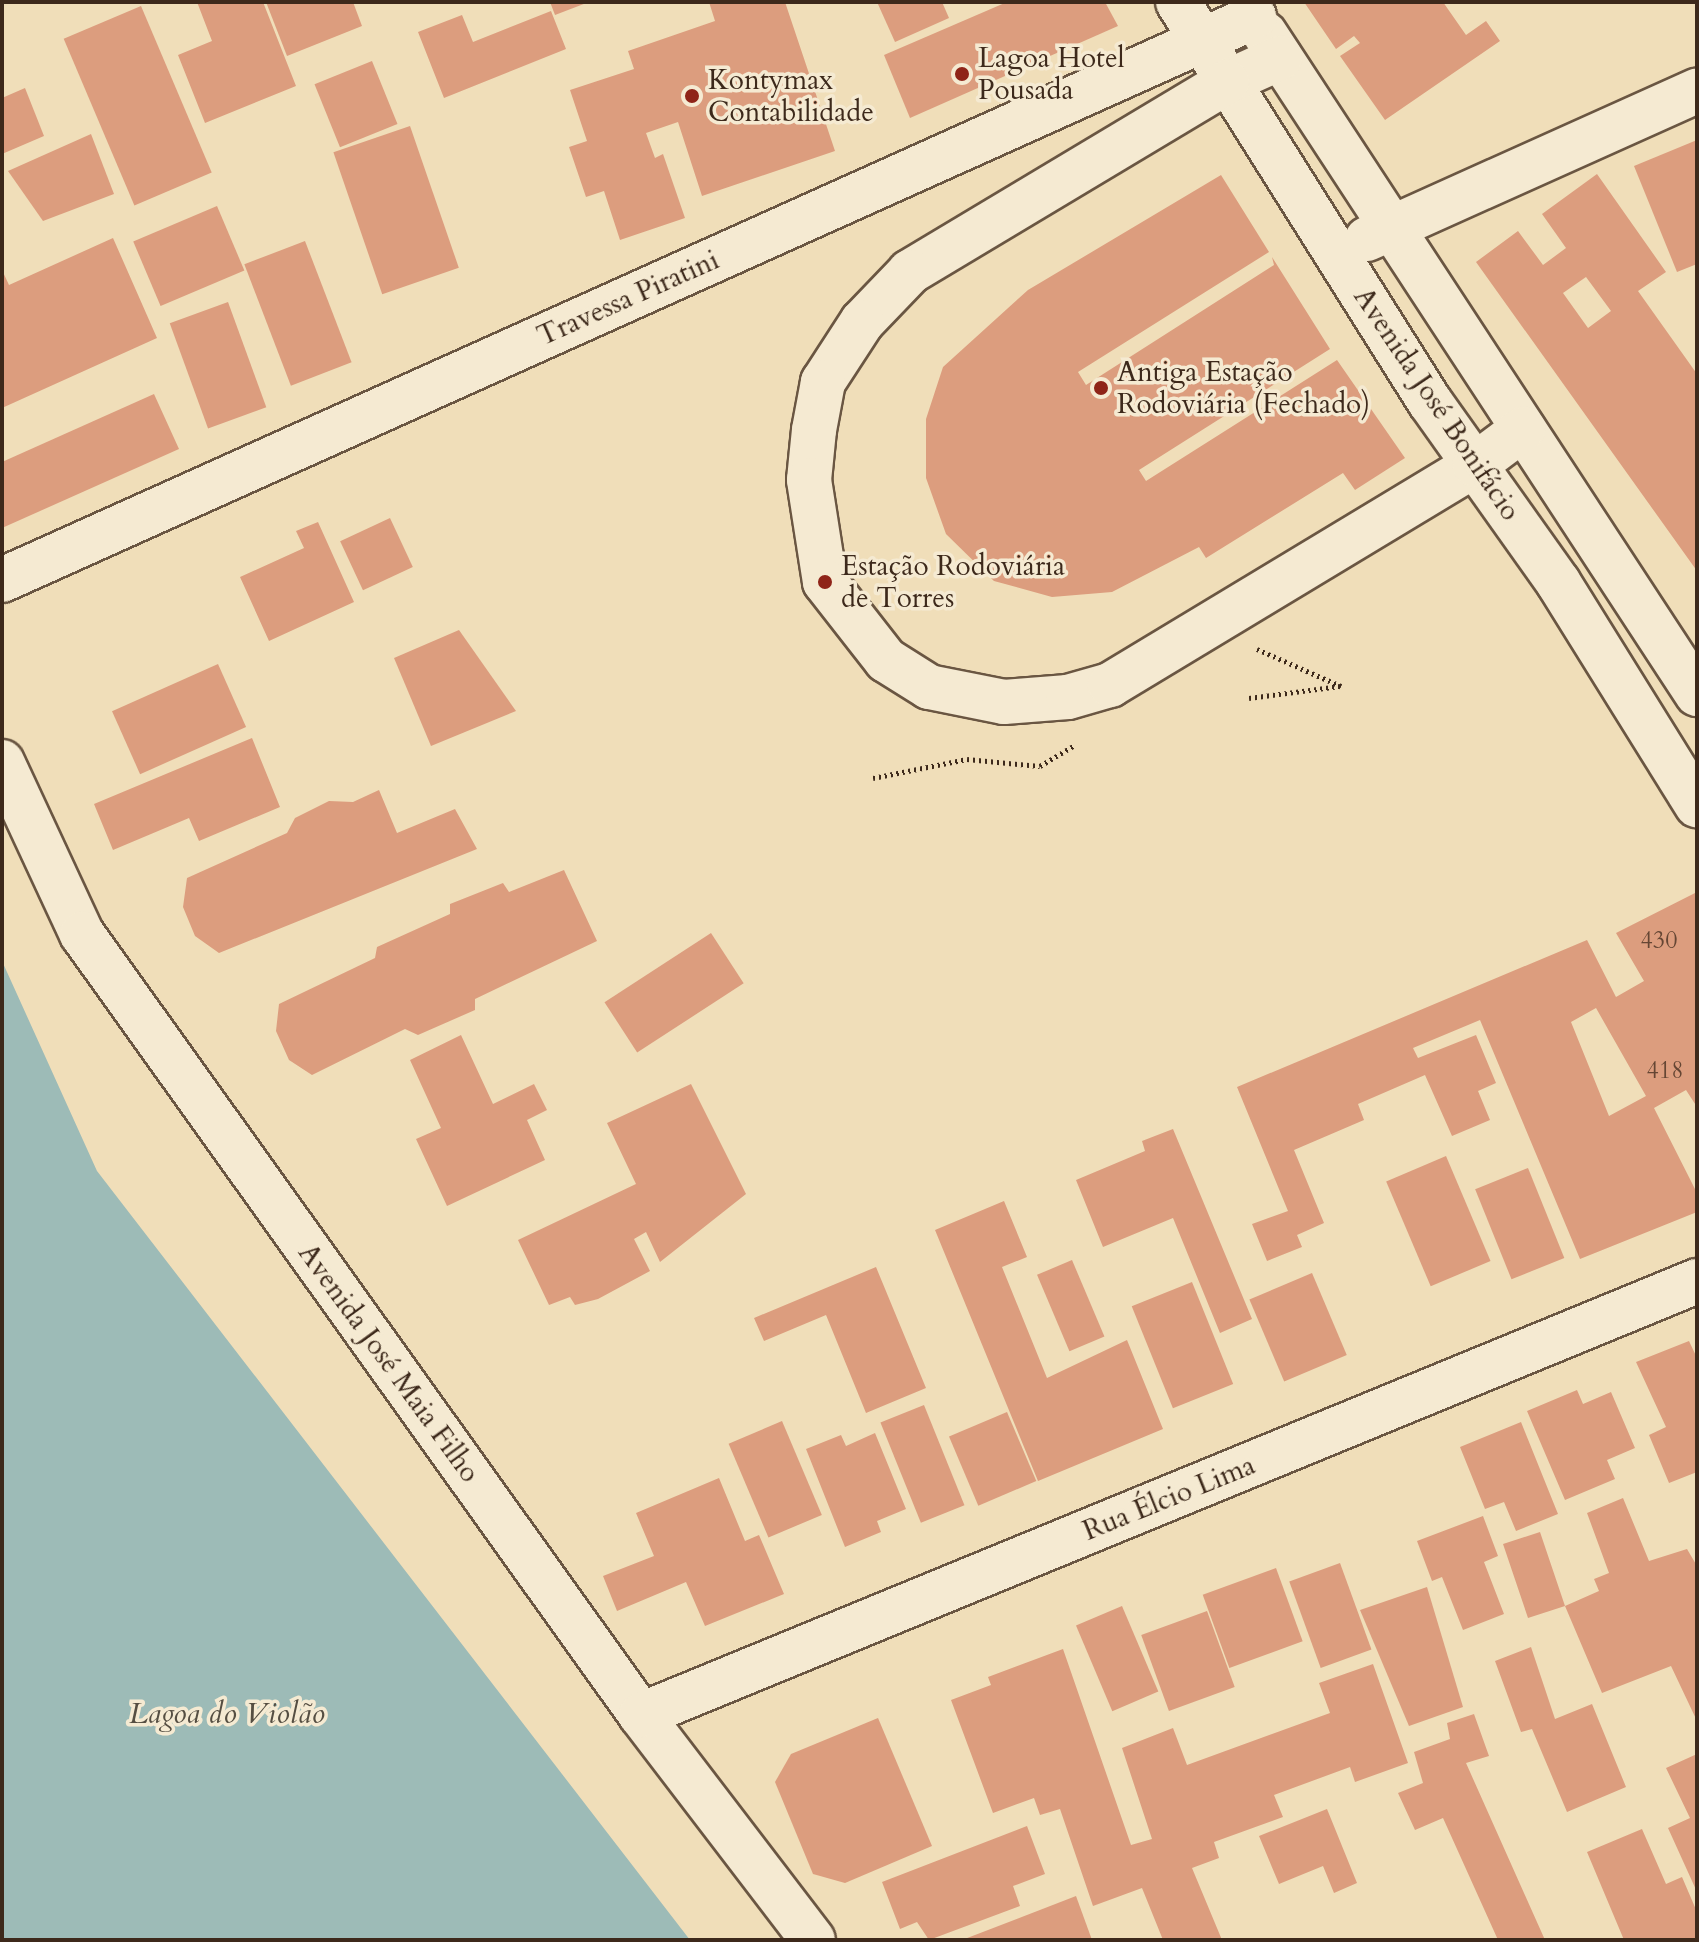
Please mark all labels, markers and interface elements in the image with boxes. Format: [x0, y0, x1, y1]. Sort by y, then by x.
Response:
place label: Lagoa Hotel Pousada [978, 41, 1125, 107]
place label: Kontymax Contabilidade [708, 63, 874, 129]
marker: Lagoa Hotel Pousada [953, 65, 971, 83]
marker: Kontymax Contabilidade [683, 87, 701, 105]
street label: Travessa Piratini [532, 243, 724, 353]
street label: Avenida José Bonifácio [1347, 281, 1527, 527]
place label: Antiga Estação Rodoviária (Fechado) [1117, 355, 1370, 421]
marker: Antiga Estação Rodoviária (Fechado) [1092, 379, 1110, 397]
place label: Estação Rodoviária de Torres [841, 549, 1065, 615]
marker: Estação Rodoviária de Torres [816, 573, 834, 591]
house number: 430 [1641, 927, 1677, 955]
house number: 418 [1647, 1057, 1683, 1085]
street label: Avenida José Maia Filho [291, 1237, 487, 1489]
street label: Rua Élcio Lima [1078, 1448, 1260, 1548]
water label: Lagoa do Violão [129, 1696, 325, 1732]

